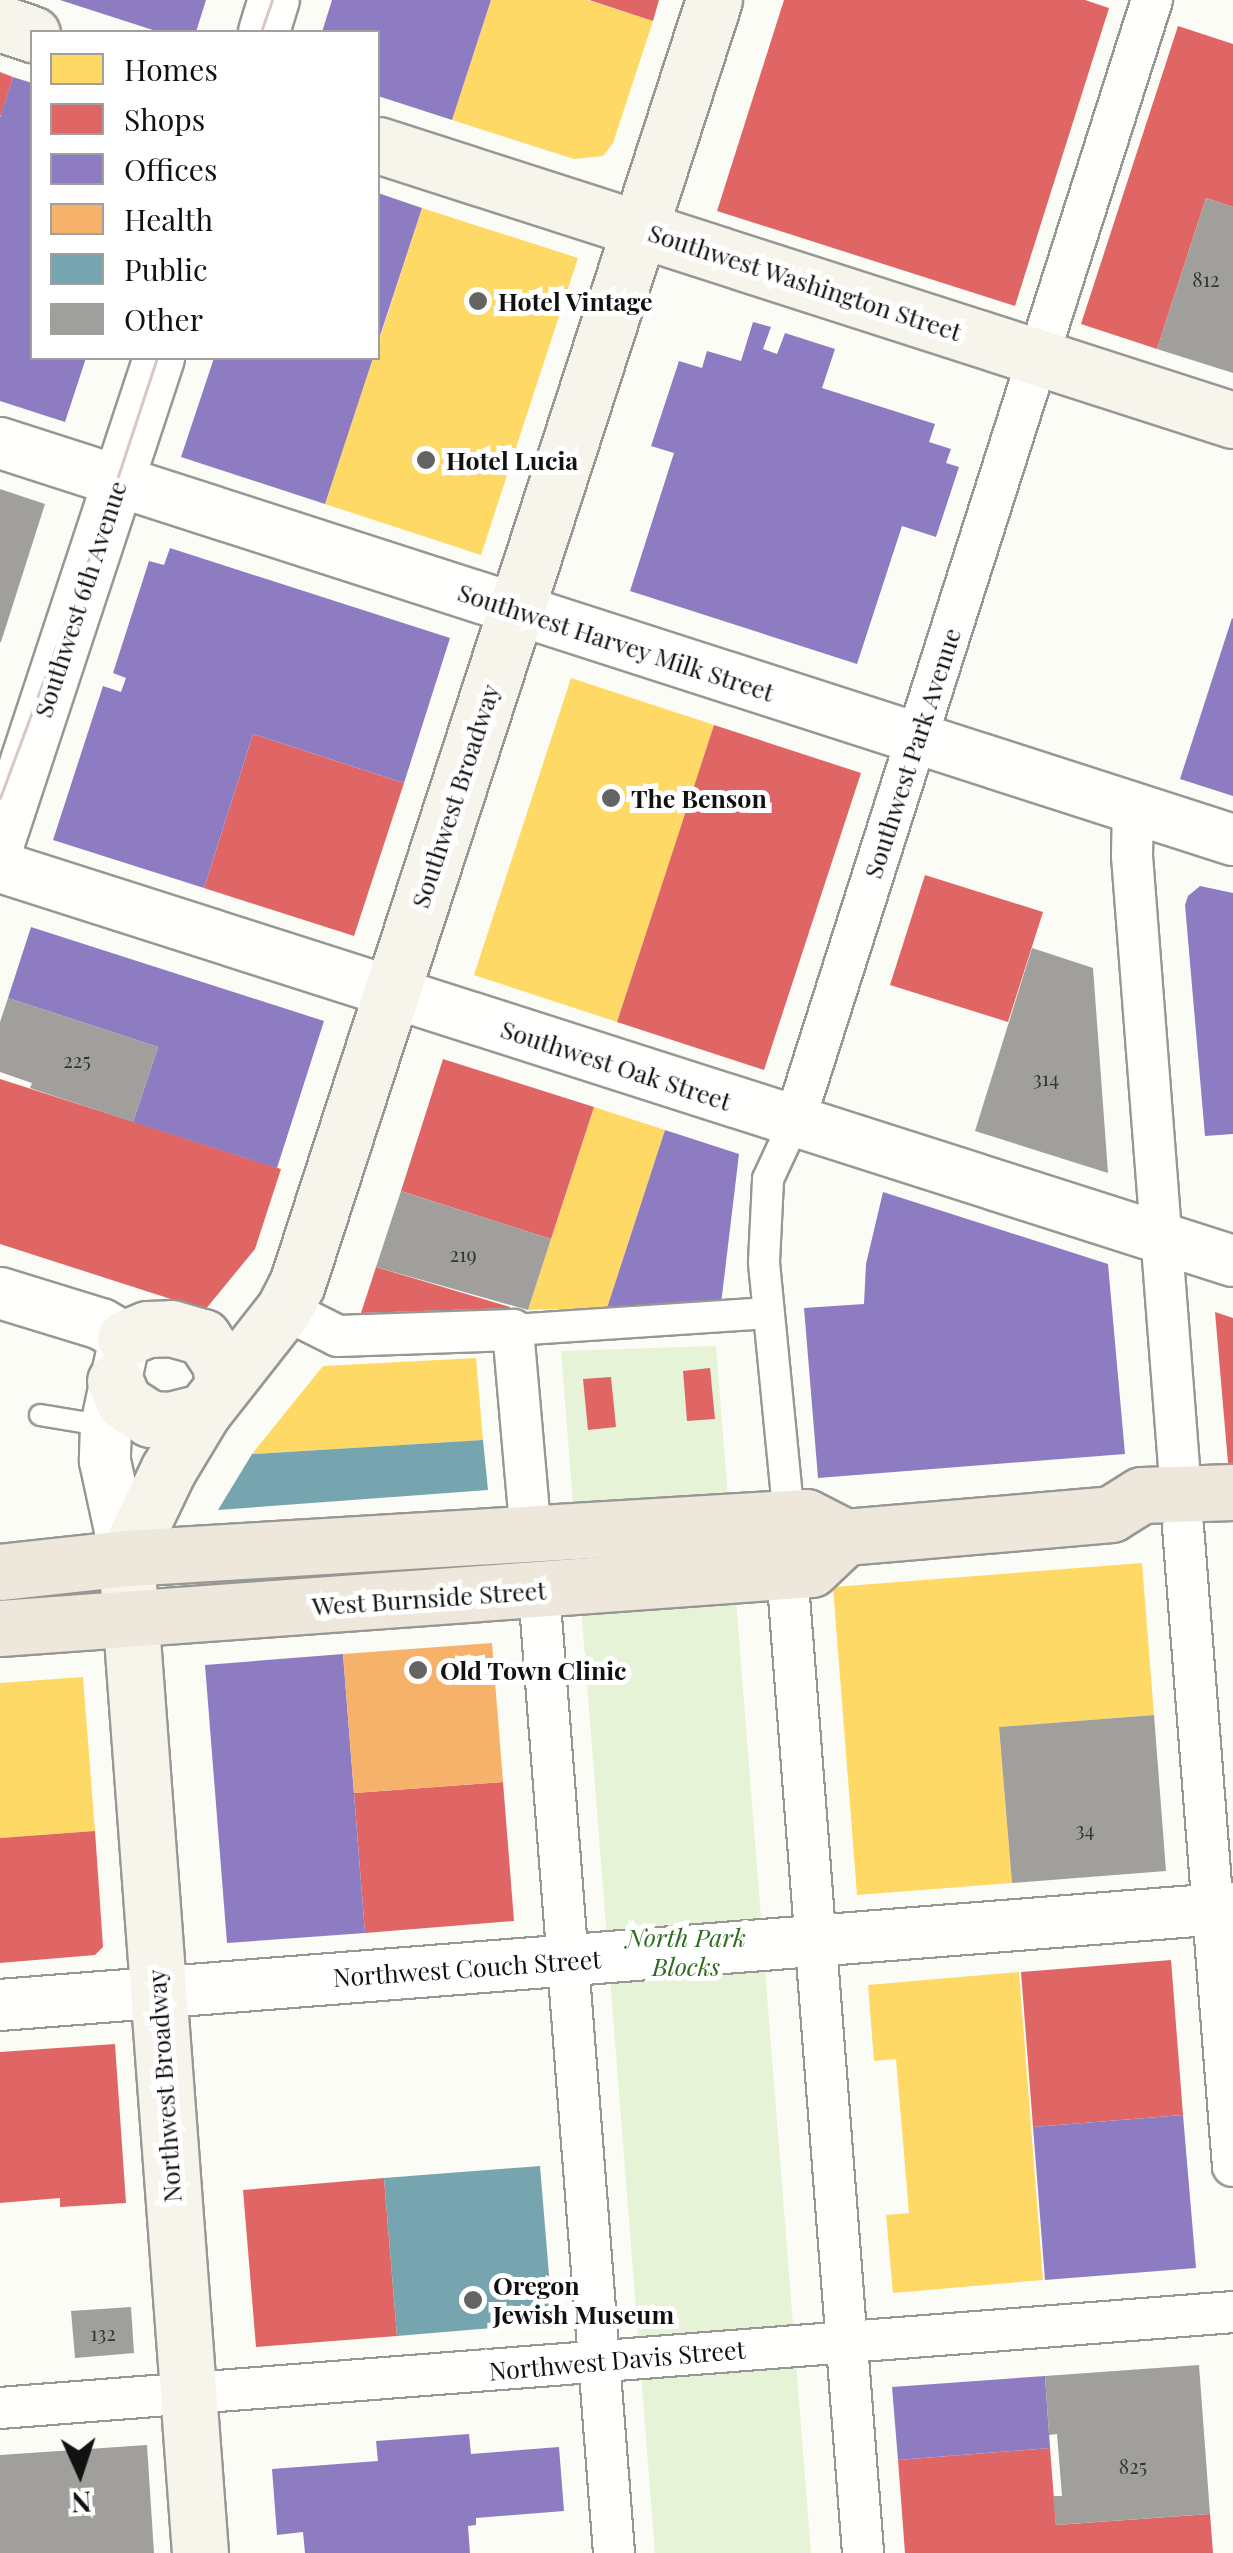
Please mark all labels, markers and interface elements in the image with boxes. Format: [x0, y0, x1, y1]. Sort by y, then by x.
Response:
legend [30, 30, 380, 360]
text: Homes [124, 49, 218, 89]
text: Shops [124, 99, 205, 139]
text: Offices [124, 149, 217, 189]
text: Health [124, 199, 213, 239]
street label: Southwest Washington Street [644, 217, 966, 347]
text: Public [124, 249, 208, 289]
house number: 812 [1192, 266, 1220, 290]
place label: Hotel Vintage [498, 286, 654, 316]
marker: Hotel Vintage [467, 290, 489, 312]
text: Other [124, 299, 203, 339]
place label: Hotel Lucia [446, 445, 578, 475]
marker: Hotel Lucia [415, 449, 437, 471]
street label: Southwest 6th Avenue [27, 476, 133, 722]
street label: Southwest Harvey Milk Street [454, 576, 778, 708]
street label: Southwest Park Avenue [857, 623, 967, 883]
street label: Southwest Broadway [405, 680, 505, 912]
place label: The Benson [631, 783, 767, 813]
marker: The Benson [600, 787, 622, 809]
street label: Southwest Oak Street [497, 1013, 735, 1117]
house number: 225 [63, 1047, 91, 1071]
house number: 314 [1033, 1065, 1059, 1089]
house number: 219 [449, 1241, 477, 1265]
street label: West Burnside Street [311, 1575, 547, 1621]
place label: Old Town Clinic [440, 1655, 627, 1685]
marker: Old Town Clinic [405, 1657, 431, 1683]
house number: 34 [1076, 1816, 1094, 1840]
park label: North Park Blocks [626, 1923, 746, 1982]
street label: Northwest Couch Street [332, 1944, 602, 1992]
street label: Northwest Broadway [141, 1968, 187, 2204]
place label: Oregon Jewish Museum [493, 2271, 674, 2330]
marker: Oregon Jewish Museum [462, 2289, 484, 2311]
house number: 132 [90, 2320, 116, 2344]
street label: Northwest Davis Street [487, 2334, 747, 2386]
north arrow [30, 2423, 130, 2523]
house number: 825 [1119, 2453, 1147, 2477]
text: N [71, 2484, 93, 2522]

